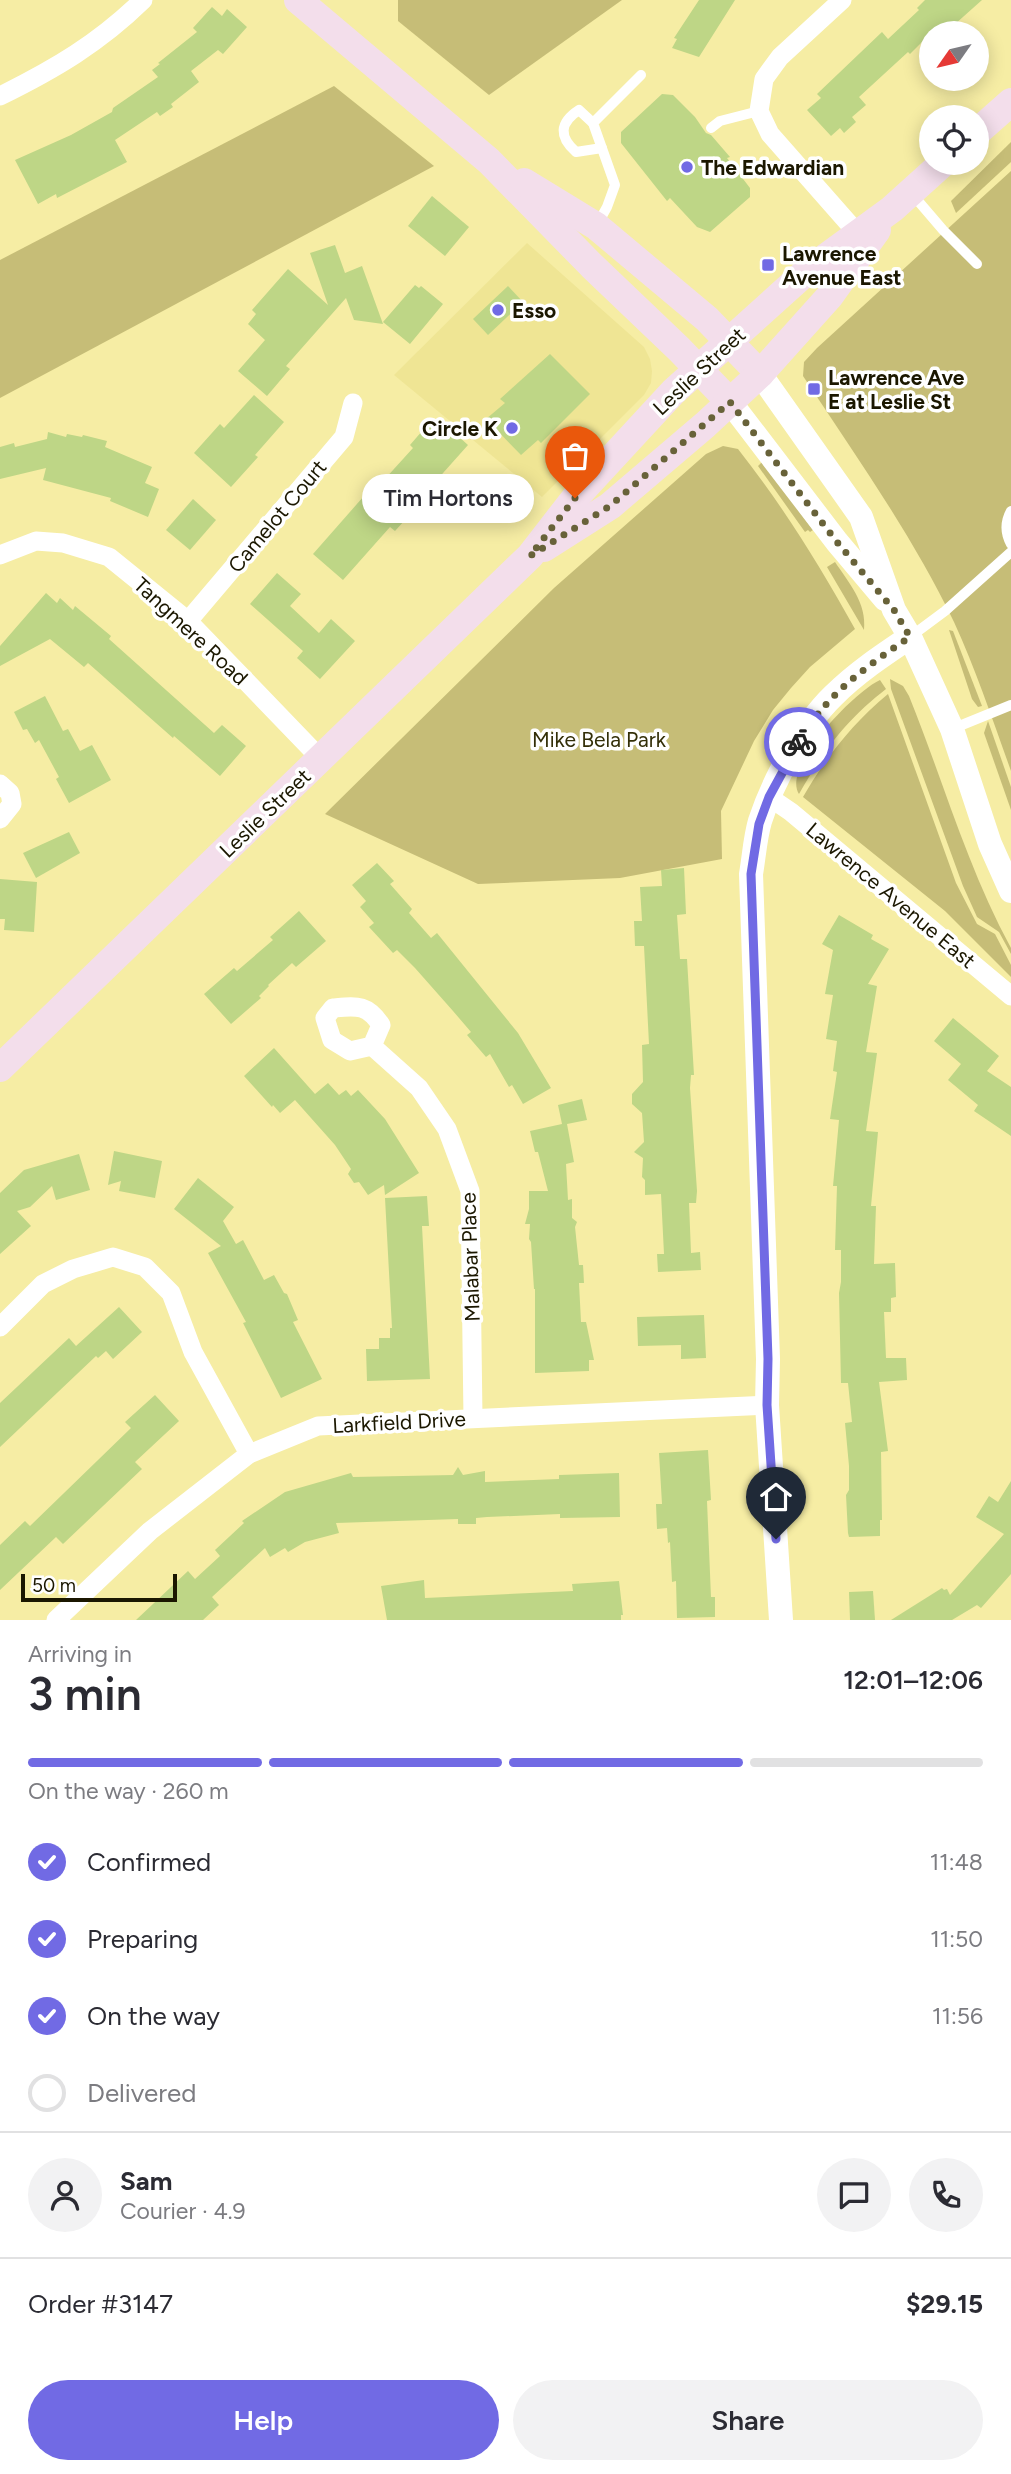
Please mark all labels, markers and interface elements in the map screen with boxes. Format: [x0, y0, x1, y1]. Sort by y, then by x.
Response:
north arrow [919, 21, 989, 91]
map controls [919, 21, 989, 175]
button: locate [919, 105, 989, 175]
place label: The Edwardian [701, 155, 844, 180]
marker: The Edwardian [679, 159, 695, 175]
place label: Lawrence Avenue East [782, 241, 901, 290]
marker: Lawrence Avenue East [760, 257, 776, 273]
place label: Esso [512, 298, 556, 323]
marker: Esso [490, 302, 506, 318]
street label: Leslie Street [648, 322, 750, 420]
place label: Lawrence Ave E at Leslie St [828, 365, 965, 414]
marker: Lawrence Ave E at Leslie St [806, 381, 822, 397]
place label: Circle K [422, 416, 498, 441]
marker: Circle K [504, 420, 520, 436]
pin [545, 426, 605, 498]
icon: bag [556, 437, 594, 475]
street label: Camelot Court [223, 455, 331, 577]
callout: Tim Hortons [362, 474, 533, 522]
text: Tim Hortons [383, 484, 513, 512]
street label: Tangmere Road [129, 572, 253, 690]
courier [764, 707, 834, 777]
icon: bike [780, 723, 818, 761]
park label: Mike Bela Park [532, 727, 667, 752]
street label: Leslie Street [214, 763, 316, 863]
street label: Lawrence Avenue East [801, 817, 981, 973]
street label: Malabar Place [455, 1192, 485, 1322]
street label: Larkfield Drive [332, 1406, 466, 1438]
pin [746, 1467, 806, 1539]
icon: home [757, 1478, 795, 1516]
scale bar [21, 1571, 177, 1603]
text: 50 m [32, 1574, 76, 1597]
text: Arriving in [28, 1640, 132, 1668]
text: 12:01–12:06 [843, 1664, 983, 1696]
text: 3 min [28, 1666, 142, 1722]
text: On the way · 260 m [28, 1777, 229, 1805]
icon: check [28, 1843, 66, 1881]
text: Confirmed [87, 1846, 211, 1878]
text: 11:48 [930, 1848, 983, 1876]
icon: check [28, 1920, 66, 1958]
text: Preparing [87, 1923, 198, 1955]
text: 11:50 [930, 1925, 983, 1953]
icon: check [28, 1997, 66, 2035]
text: On the way [87, 2000, 220, 2032]
text: 11:56 [932, 2002, 983, 2030]
text: Delivered [87, 2077, 196, 2109]
button: person [28, 2158, 102, 2232]
button: chat [817, 2158, 891, 2232]
button: phone [909, 2158, 983, 2232]
text: Sam [120, 2165, 172, 2197]
text: Courier · 4.9 [120, 2197, 246, 2225]
text: Order #3147 [28, 2288, 173, 2320]
text: $29.15 [906, 2288, 983, 2320]
button: Help [28, 2380, 499, 2460]
button: Share [513, 2380, 983, 2460]

